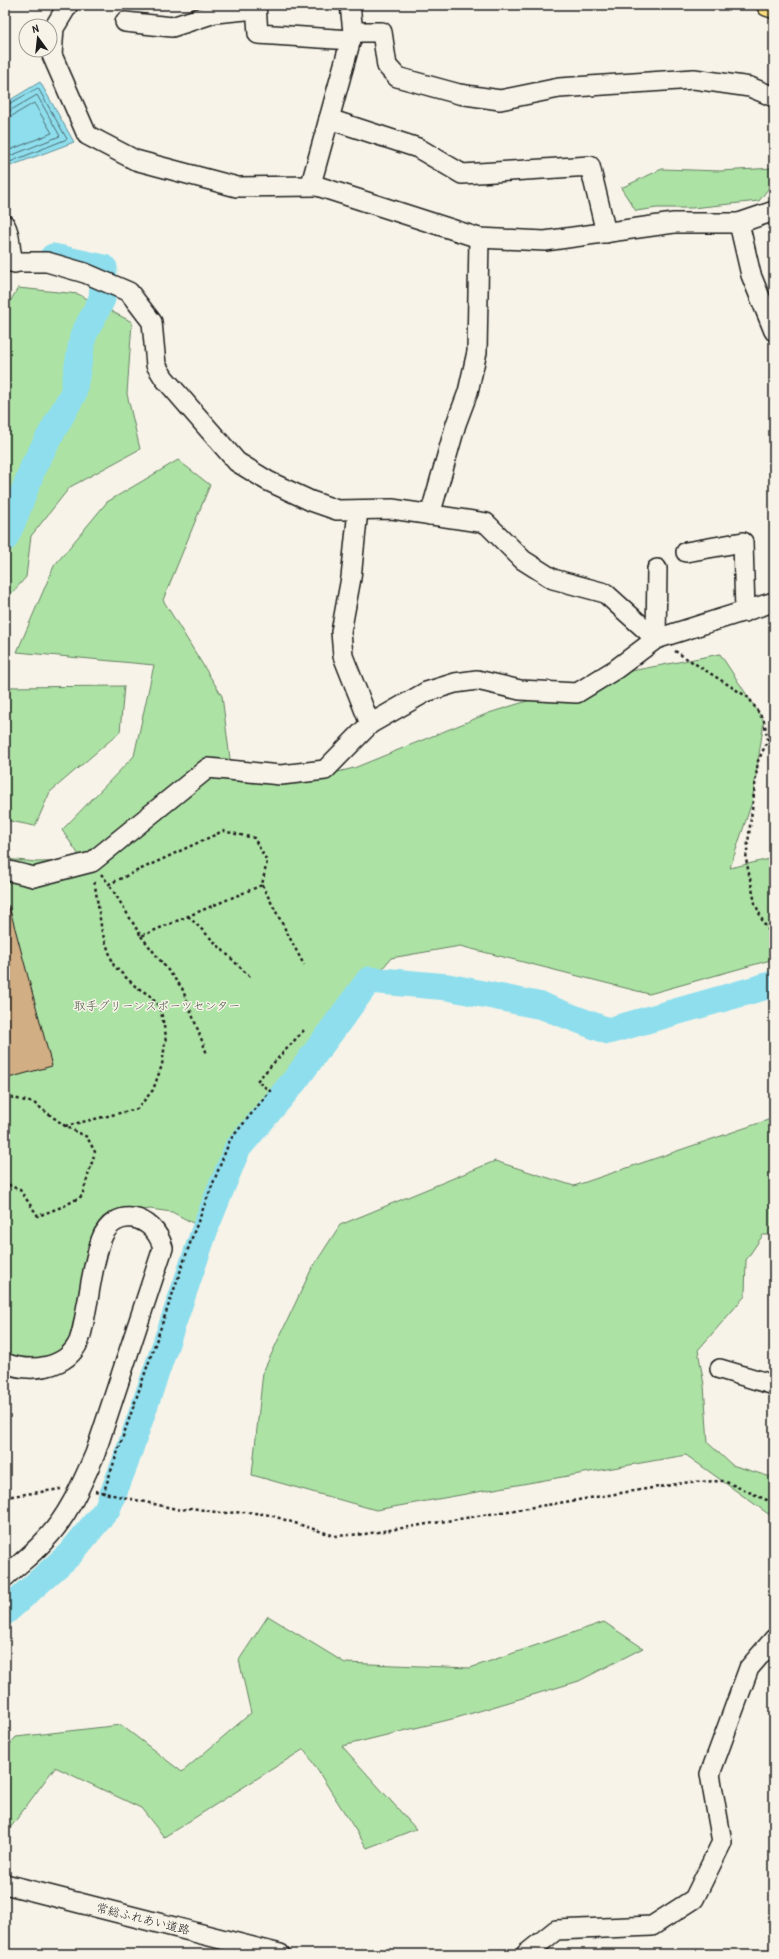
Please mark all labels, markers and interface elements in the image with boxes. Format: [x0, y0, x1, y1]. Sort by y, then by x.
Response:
north arrow [18, 18, 58, 58]
text: N [31, 21, 40, 36]
park label: 取手グリーンスポーツセンター [74, 997, 240, 1014]
street label: 常総ふれあい道路 [94, 1899, 192, 1938]

